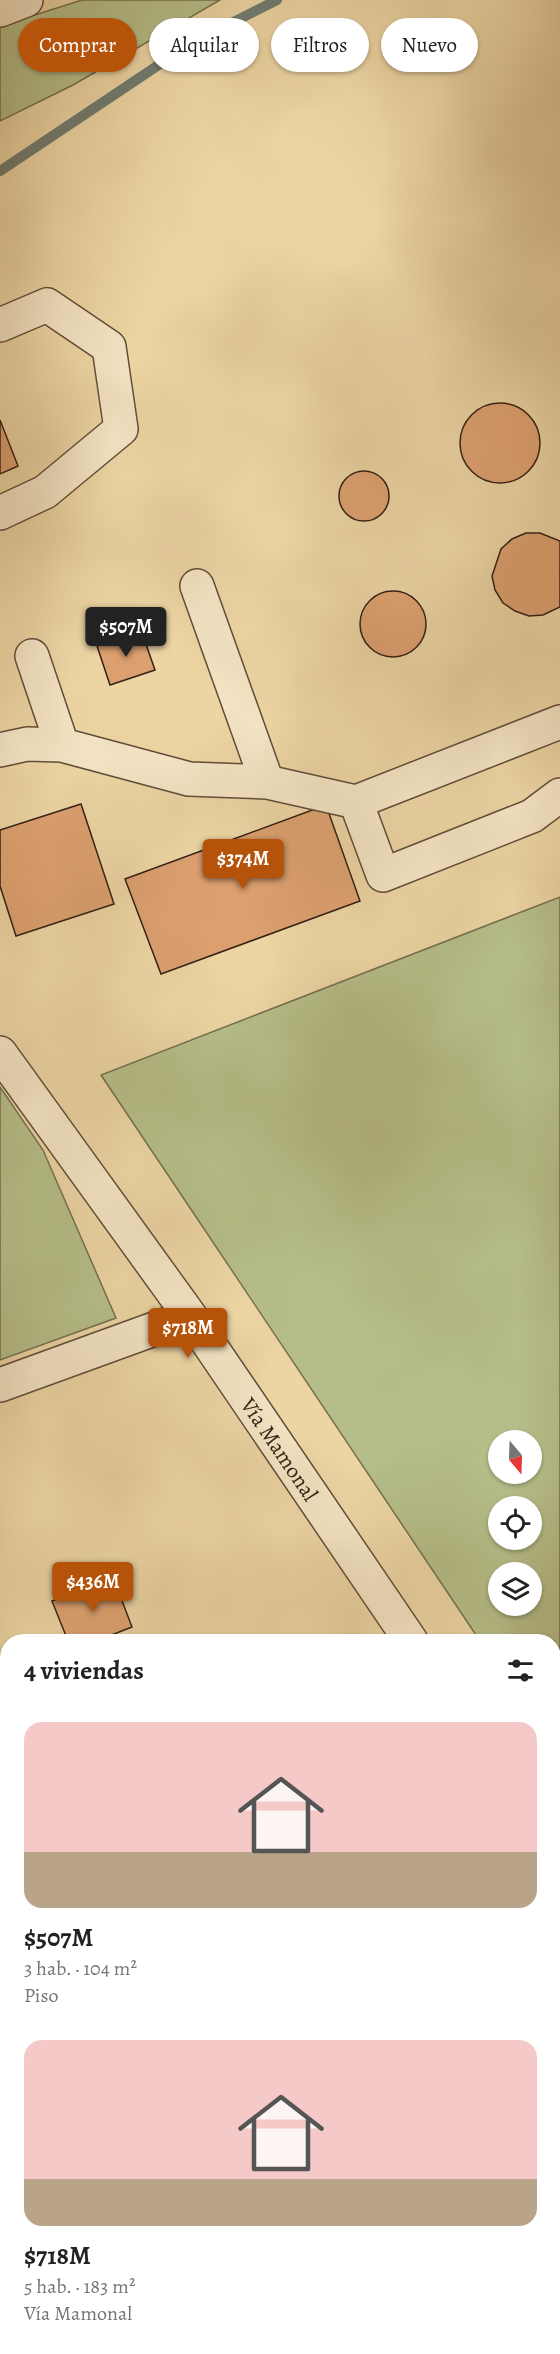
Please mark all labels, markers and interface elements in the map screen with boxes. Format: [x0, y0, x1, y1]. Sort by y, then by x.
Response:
chip: Comprar [18, 18, 137, 72]
chip: Alquilar [149, 18, 259, 72]
chip: Filtros [271, 18, 369, 72]
chip: Nuevo [381, 18, 478, 72]
pin: $507M [84, 607, 168, 658]
text: $507M [99, 613, 153, 640]
pin: $374M [201, 839, 285, 890]
text: $374M [217, 845, 269, 872]
pin: $718M [146, 1308, 230, 1359]
text: $718M [162, 1314, 214, 1341]
street label: Vía Mamonal [233, 1391, 325, 1507]
north arrow [488, 1430, 542, 1484]
map controls [488, 1430, 542, 1616]
button: locate [488, 1496, 542, 1550]
pin: $436M [51, 1562, 135, 1613]
button: layers [488, 1562, 542, 1616]
text: $436M [66, 1568, 120, 1595]
text: 4 viviendas [24, 1653, 144, 1688]
icon: filters [504, 1654, 537, 1687]
icon: home [227, 1761, 335, 1869]
text: $507M [24, 1920, 93, 1955]
text: 3 hab. · 104 m² [24, 1955, 137, 1982]
text: Piso [24, 1982, 58, 2009]
icon: home [227, 2079, 335, 2187]
text: $718M [24, 2238, 91, 2273]
text: 5 hab. · 183 m² [24, 2273, 136, 2300]
text: Vía Mamonal [24, 2300, 132, 2327]

